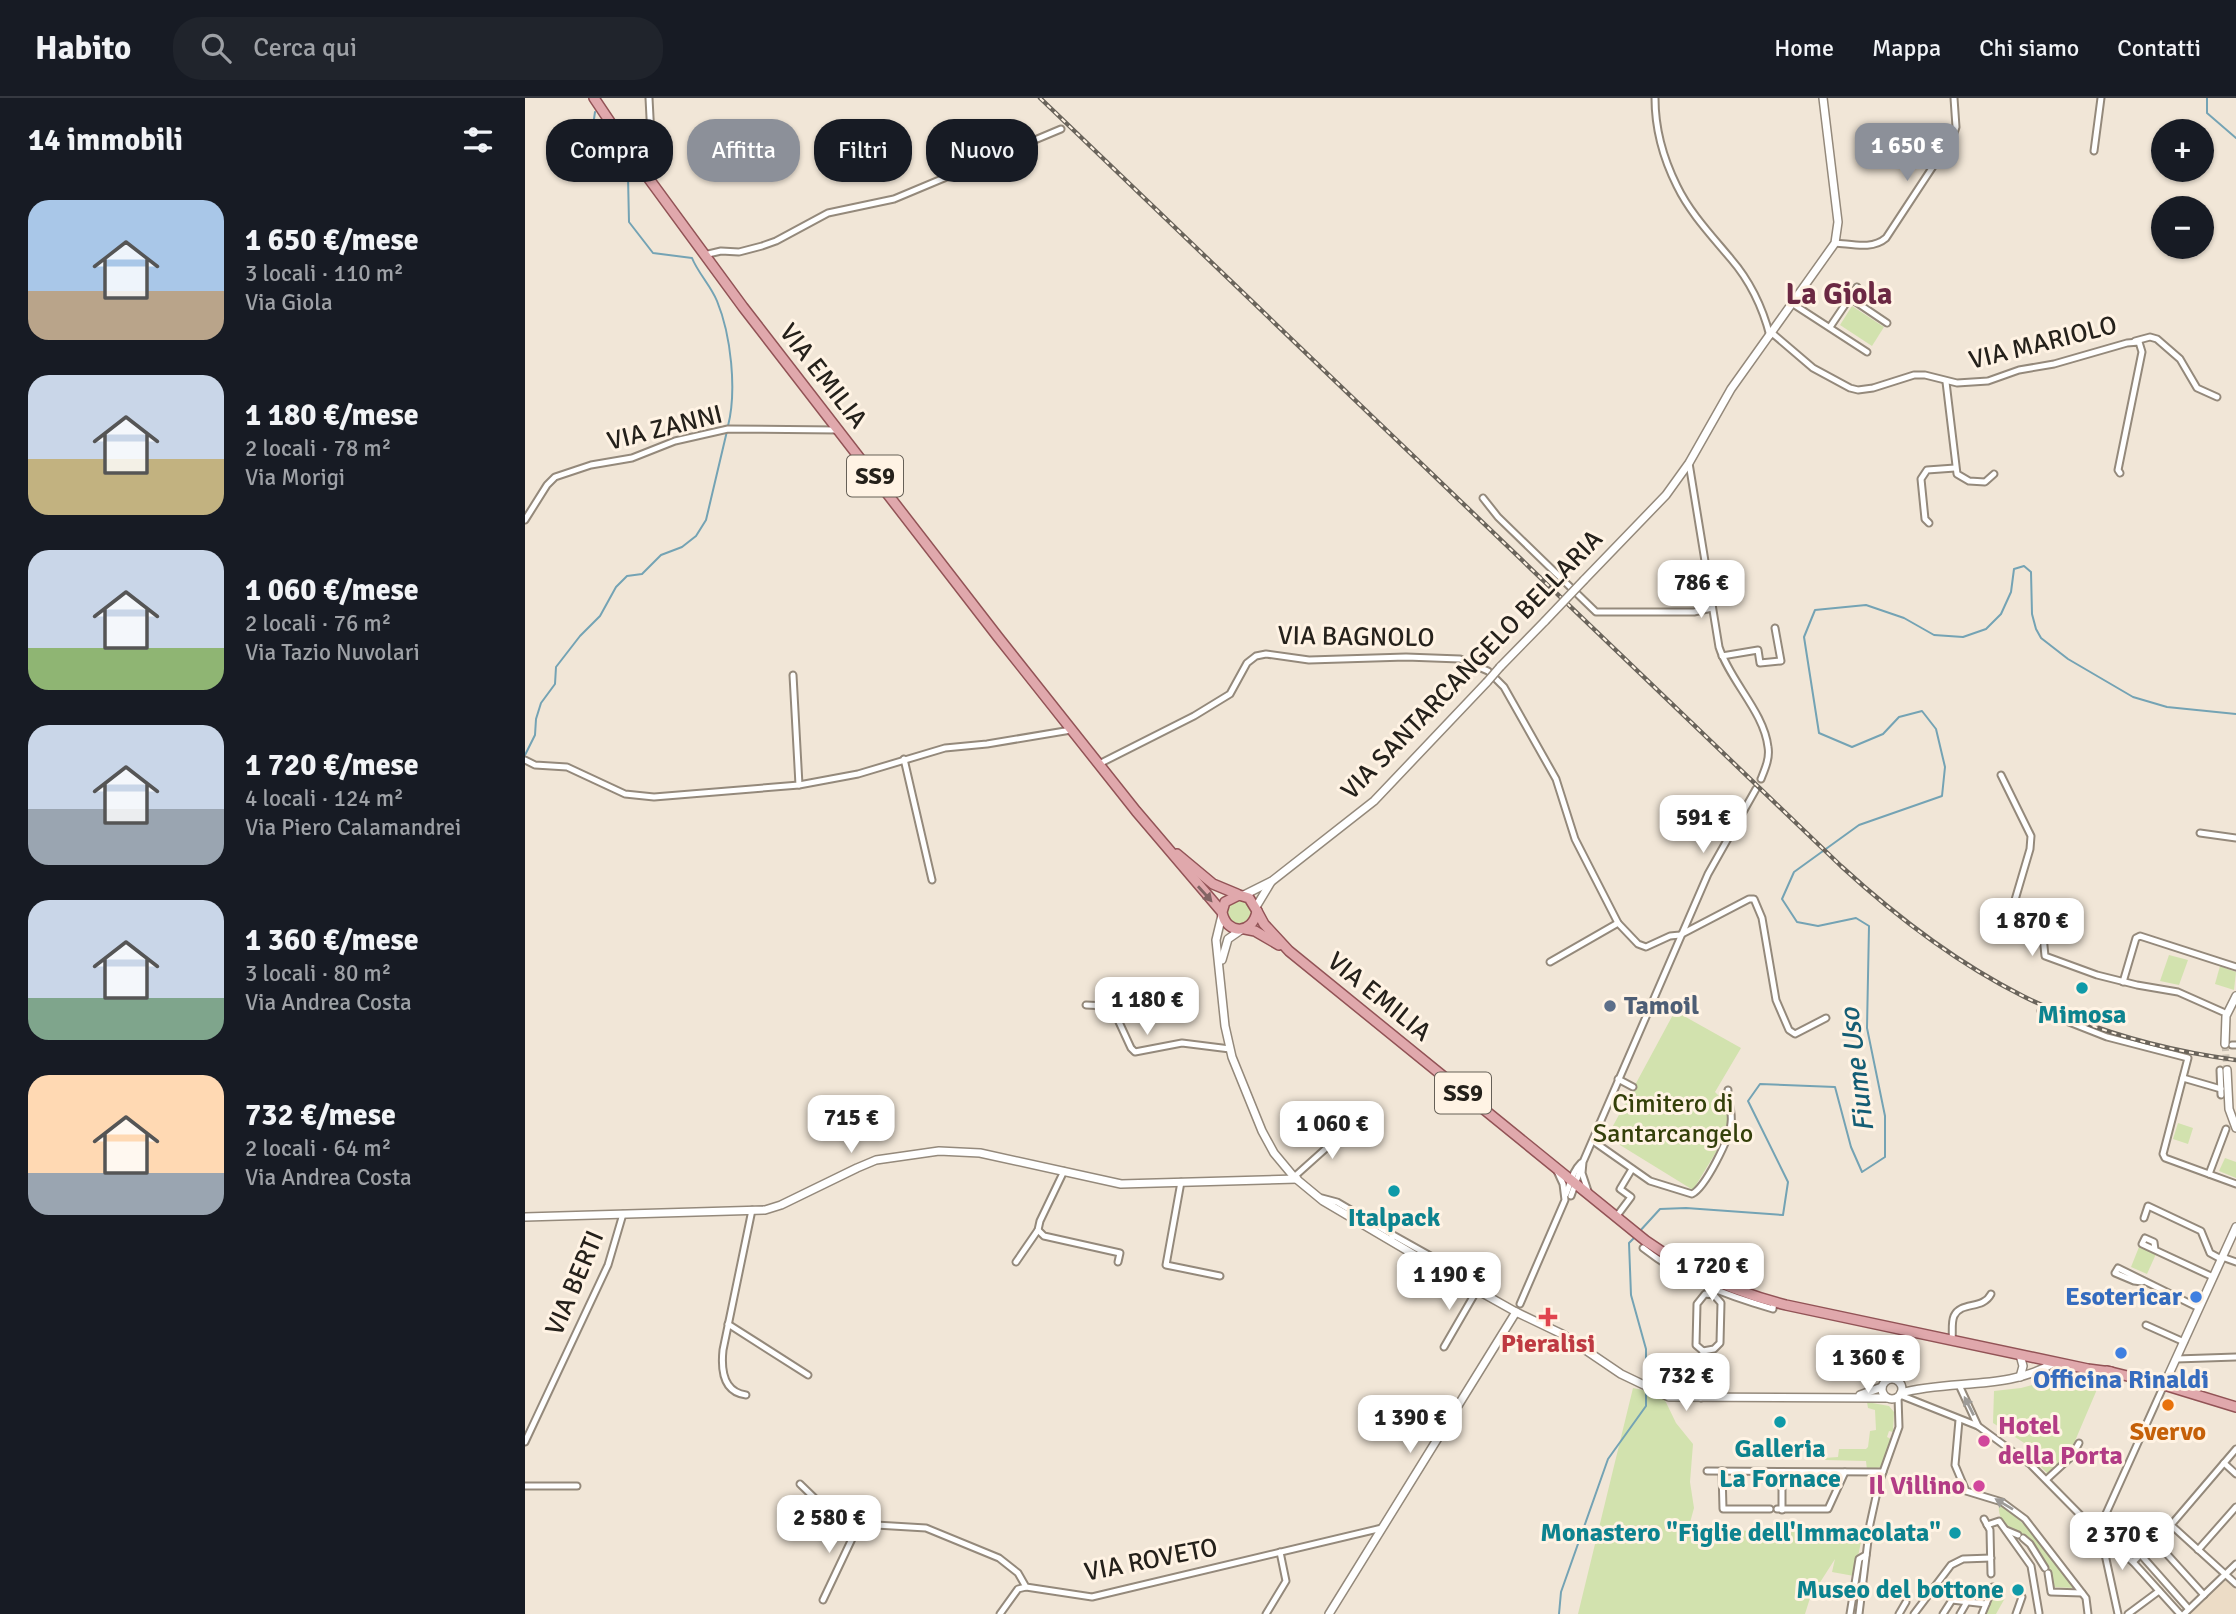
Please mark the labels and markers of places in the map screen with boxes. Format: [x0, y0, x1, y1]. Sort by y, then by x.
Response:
pin: 1 650 € [1842, 123, 1972, 183]
pin: 786 € [1652, 560, 1750, 620]
pin: 591 € [1654, 796, 1752, 855]
pin: 1 870 € [1967, 898, 2097, 958]
pin: 1 180 € [1082, 978, 1212, 1037]
marker: Mimosa [2074, 980, 2090, 996]
place label: Tamoil [1624, 990, 1699, 1022]
marker: Tamoil [1602, 998, 1618, 1014]
place label: Mimosa [2038, 999, 2126, 1031]
pin: 715 € [802, 1096, 900, 1155]
pin: 1 060 € [1267, 1102, 1397, 1161]
marker: Italpack [1386, 1183, 1402, 1199]
place label: Italpack [1348, 1202, 1441, 1234]
pin: 1 720 € [1647, 1244, 1777, 1303]
pin: 1 190 € [1384, 1252, 1514, 1312]
place label: Esotericar [2065, 1281, 2183, 1313]
marker: Esotericar [2188, 1289, 2204, 1305]
marker: Pieralisi [1540, 1309, 1556, 1325]
place label: Pieralisi [1501, 1328, 1595, 1360]
pin: 1 360 € [1803, 1336, 1933, 1395]
marker: Officina Rinaldi [2113, 1345, 2129, 1361]
pin: 732 € [1637, 1354, 1735, 1413]
place label: Officina Rinaldi [2033, 1364, 2209, 1396]
pin: 1 390 € [1345, 1396, 1475, 1455]
marker: Svervo [2160, 1397, 2176, 1413]
place label: Hotel della Porta [1998, 1410, 2123, 1472]
marker: Galleria La Fornace [1772, 1414, 1788, 1430]
place label: Svervo [2130, 1416, 2206, 1448]
place label: Galleria La Fornace [1719, 1433, 1841, 1495]
marker: Hotel della Porta [1976, 1433, 1992, 1449]
place label: Il Villino [1868, 1470, 1965, 1502]
marker: Il Villino [1971, 1478, 1987, 1494]
pin: 2 580 € [764, 1496, 894, 1555]
pin: 2 370 € [2057, 1512, 2187, 1572]
place label: Monastero "Figlie dell'Immacolata" [1540, 1517, 1941, 1549]
marker: Monastero "Figlie dell'Immacolata" [1947, 1525, 1963, 1541]
place label: Museo del bottone [1796, 1574, 2004, 1606]
marker: Museo del bottone [2010, 1582, 2026, 1598]

